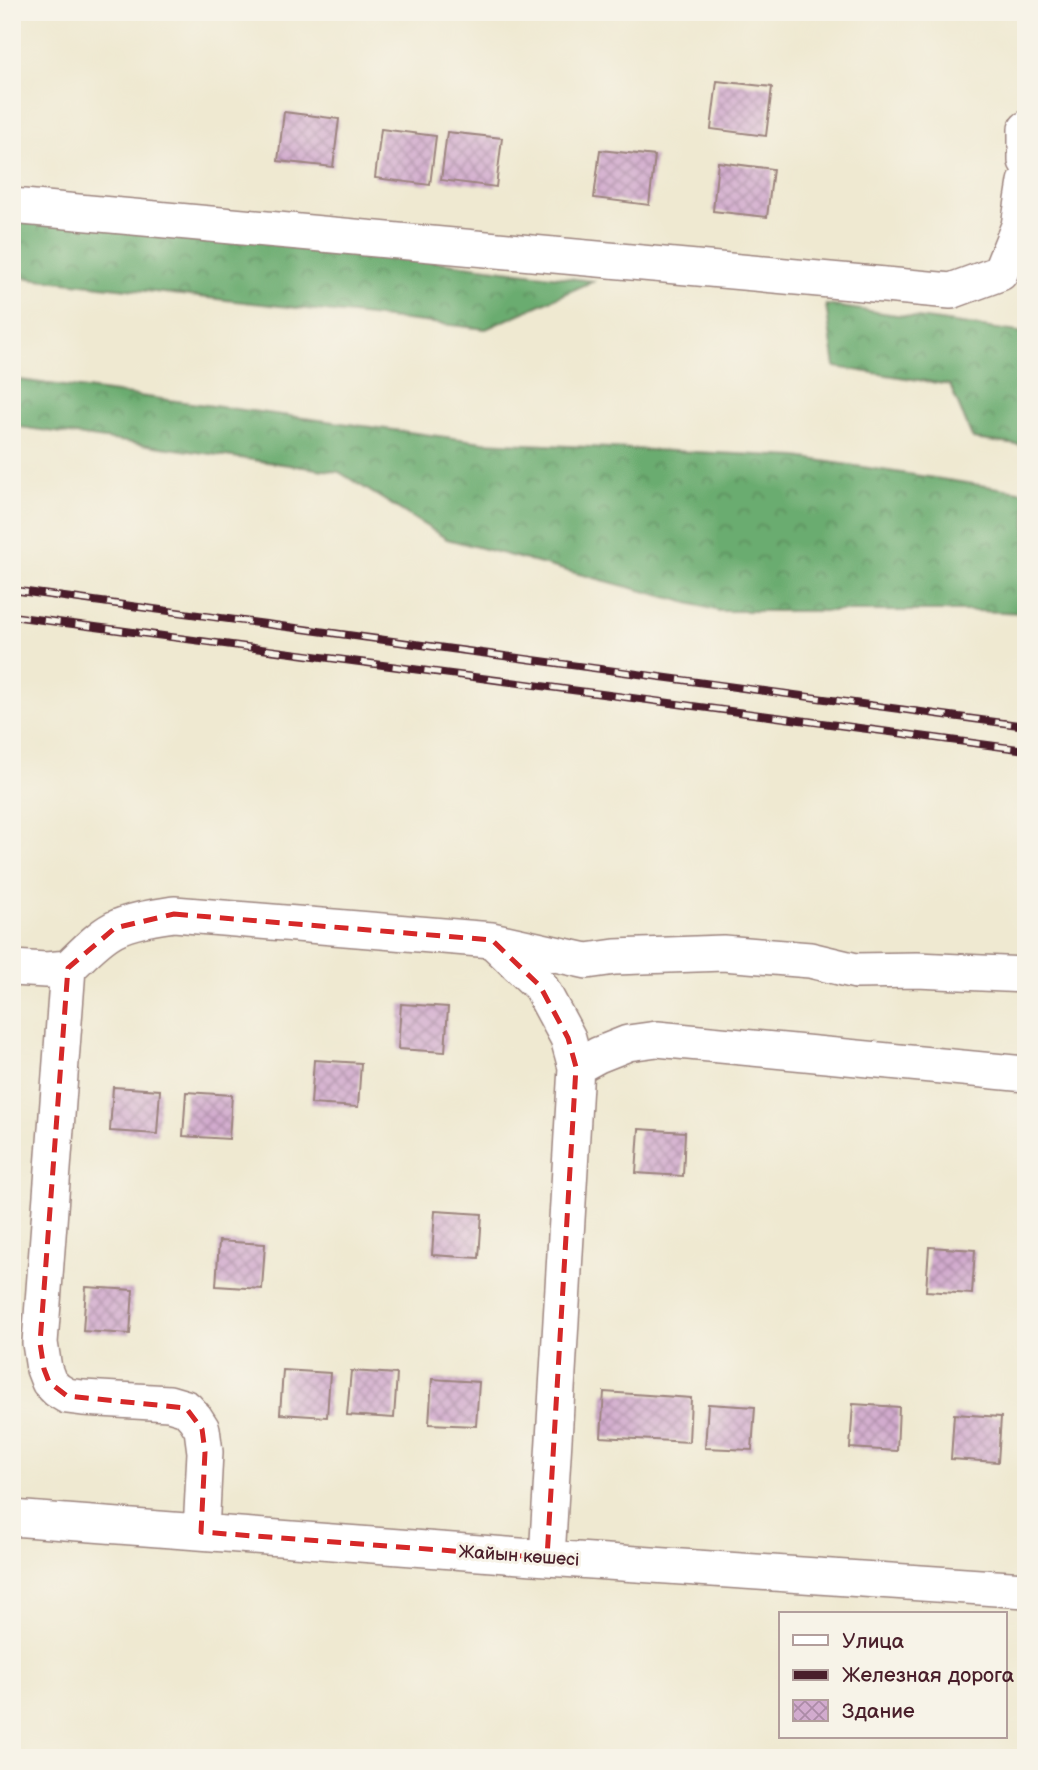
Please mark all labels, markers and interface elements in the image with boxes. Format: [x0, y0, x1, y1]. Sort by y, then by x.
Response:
street label: Жайын көшесі [458, 1541, 580, 1571]
legend [779, 1612, 1006, 1738]
text: Улица [842, 1629, 905, 1654]
text: Железная дорога [842, 1663, 1015, 1688]
text: Здание [842, 1699, 915, 1724]

